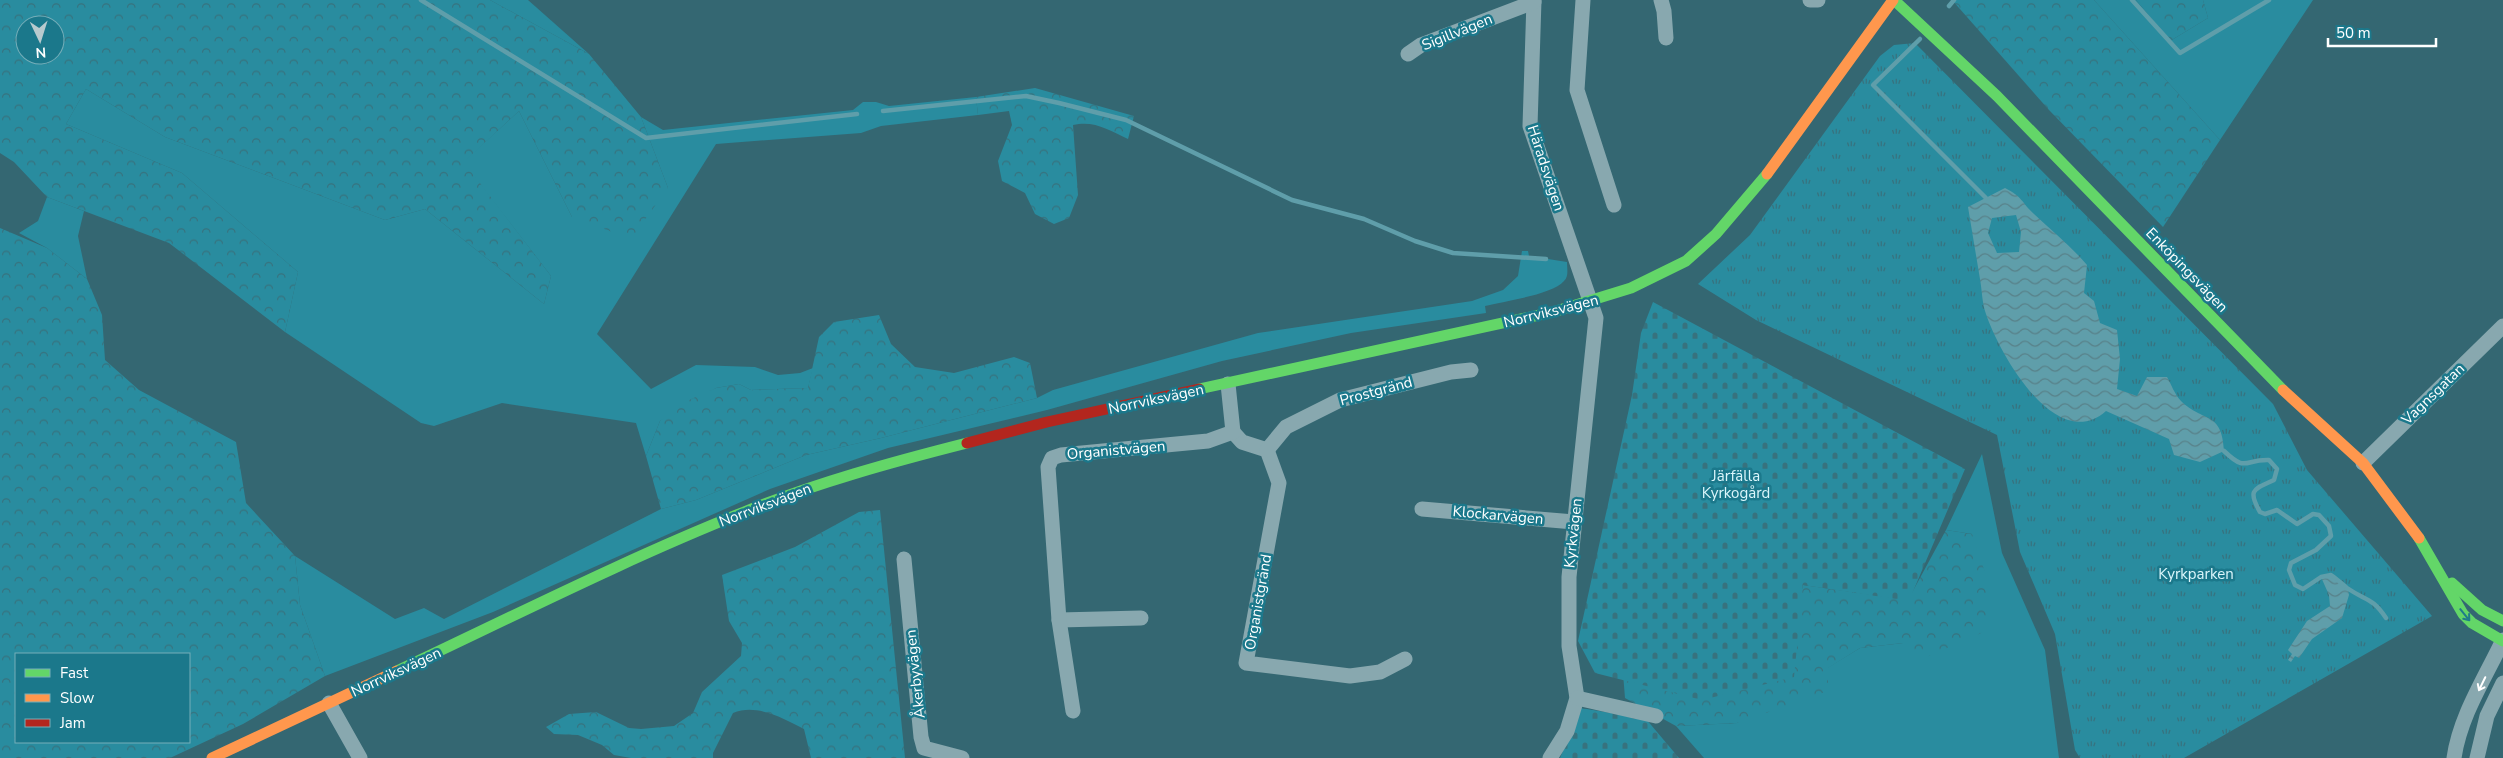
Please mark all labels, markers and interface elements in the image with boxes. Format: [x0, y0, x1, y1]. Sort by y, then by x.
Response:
street label: Sigillvägen [1419, 9, 1495, 55]
north arrow [15, 15, 65, 65]
scale bar [2328, 15, 2436, 47]
text: 50 m [2336, 23, 2371, 43]
text: N [35, 43, 47, 62]
street label: Häradsvägen [1523, 122, 1569, 214]
street label: Enköpingsvägen [2141, 223, 2233, 317]
street label: Norrviksvägen [1501, 290, 1601, 332]
street label: Vagnsgatan [2396, 359, 2469, 430]
street label: Prostgränd [1337, 372, 1415, 410]
street label: Norrviksvägen [1106, 379, 1206, 419]
street label: Organistvägen [1066, 436, 1166, 464]
park label: Järfälla Kyrkogård [1702, 466, 1770, 503]
street label: Norrviksvägen [716, 478, 814, 532]
street label: Kyrkvägen [1559, 497, 1587, 569]
street label: Klockarvägen [1452, 501, 1544, 529]
street label: Organistgränd [1240, 552, 1276, 652]
park label: Kyrkparken [2158, 564, 2234, 584]
one-way arrow [2460, 608, 2471, 621]
street label: Åkerbyvägen [899, 629, 930, 719]
street label: Norrviksvägen [348, 642, 444, 702]
legend [15, 653, 190, 743]
text: Fast [60, 663, 89, 683]
one-way arrow [2476, 676, 2486, 691]
text: Slow [60, 688, 95, 708]
text: Jam [59, 713, 86, 733]

